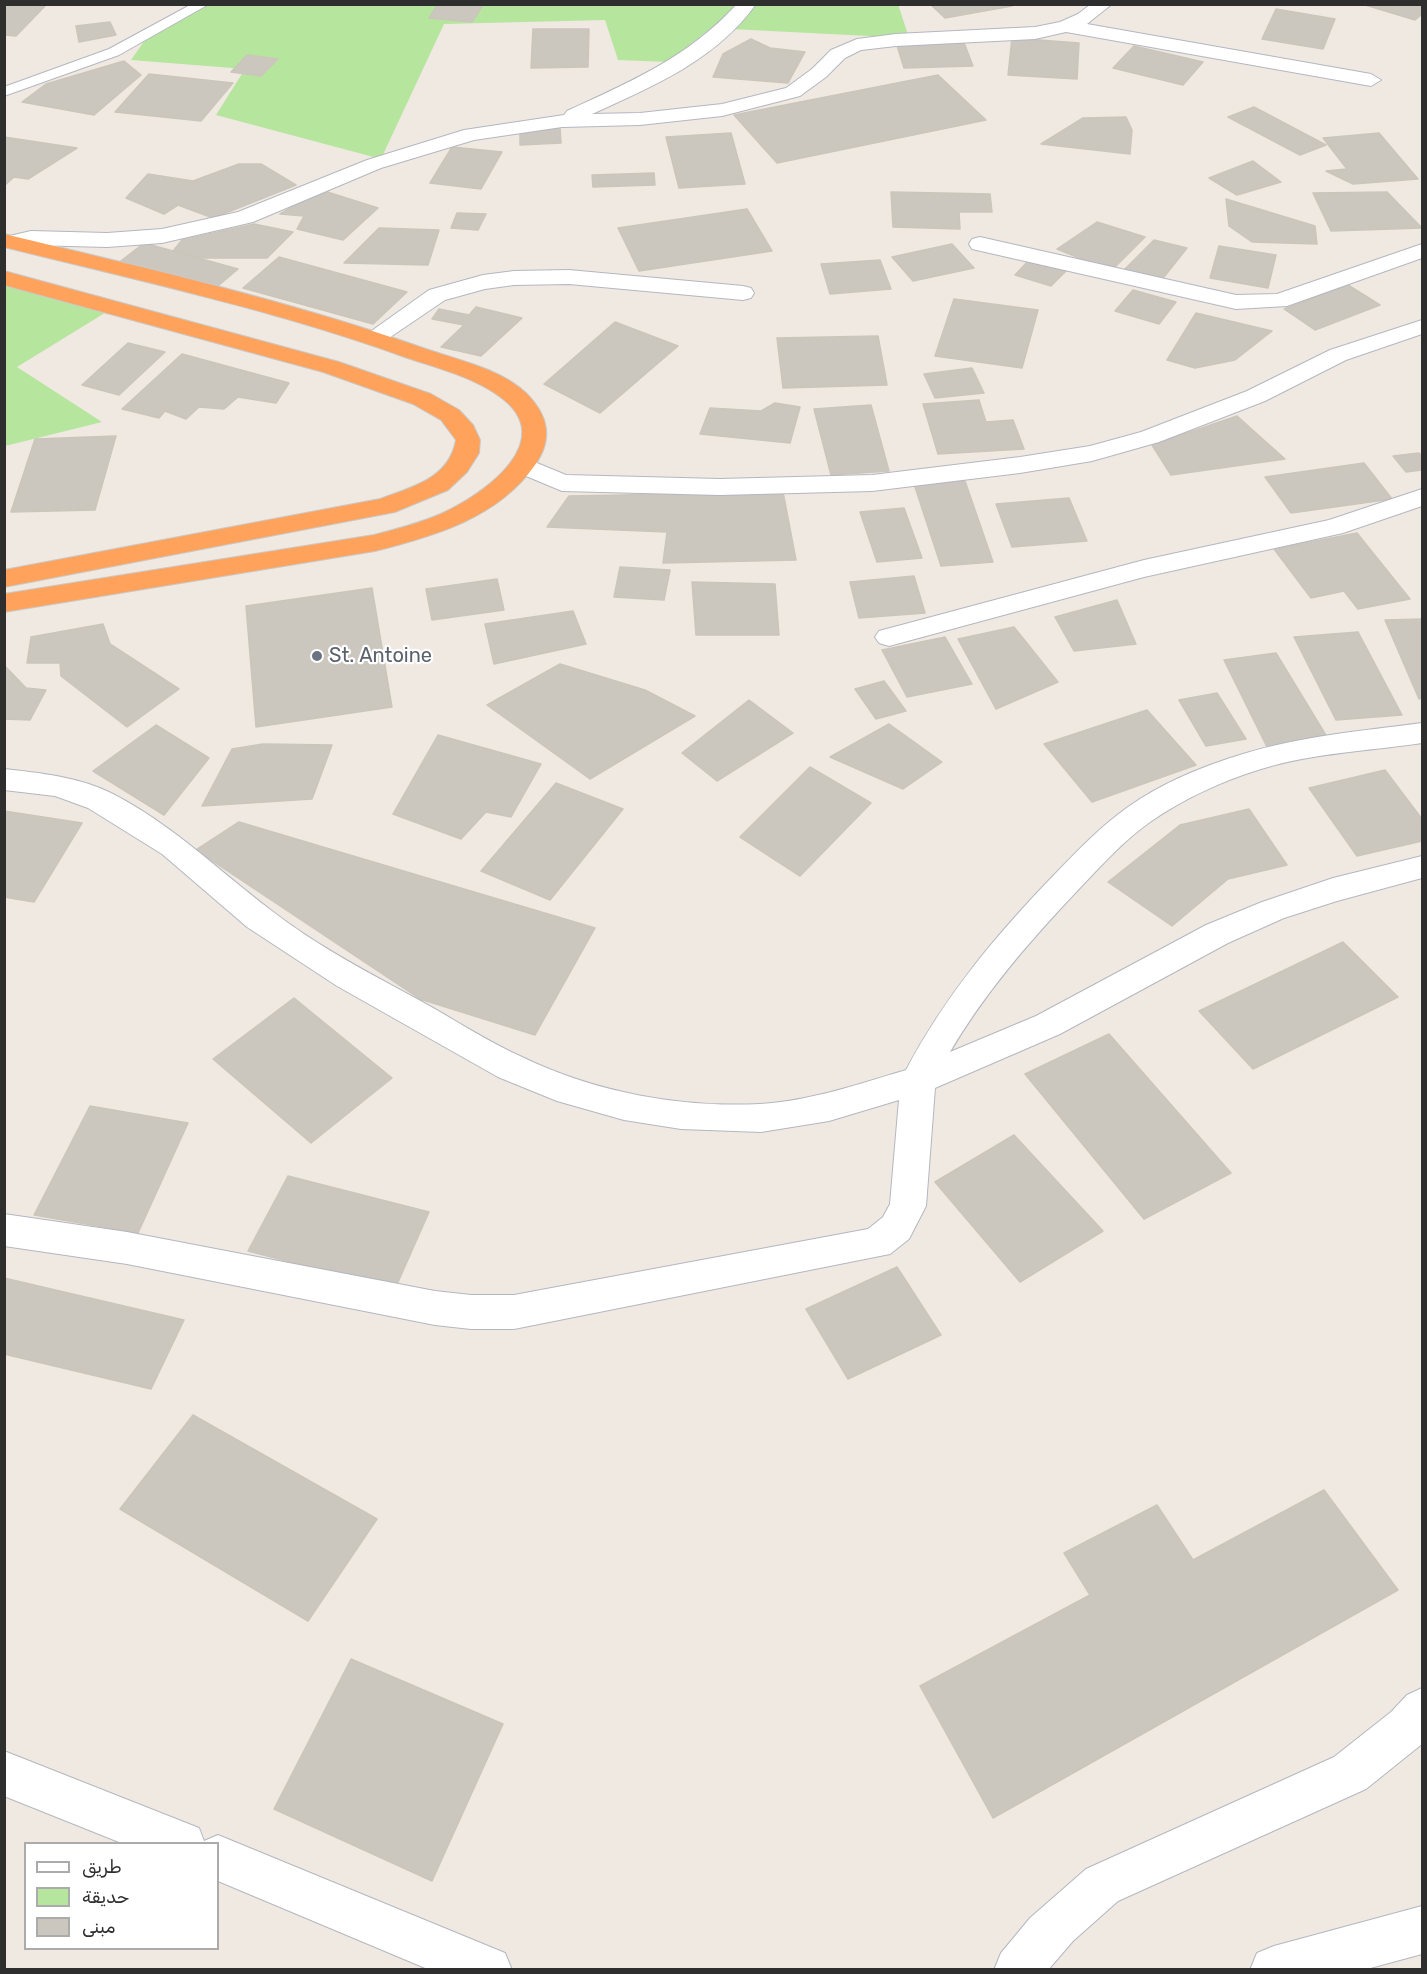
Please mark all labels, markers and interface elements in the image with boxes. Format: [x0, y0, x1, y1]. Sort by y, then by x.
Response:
place label: St. Antoine [329, 644, 432, 668]
marker: St. Antoine [310, 649, 324, 663]
legend [24, 1842, 219, 1950]
text: طريق [82, 1856, 122, 1878]
text: حديقة [82, 1886, 129, 1908]
text: مبنى [82, 1916, 116, 1938]

